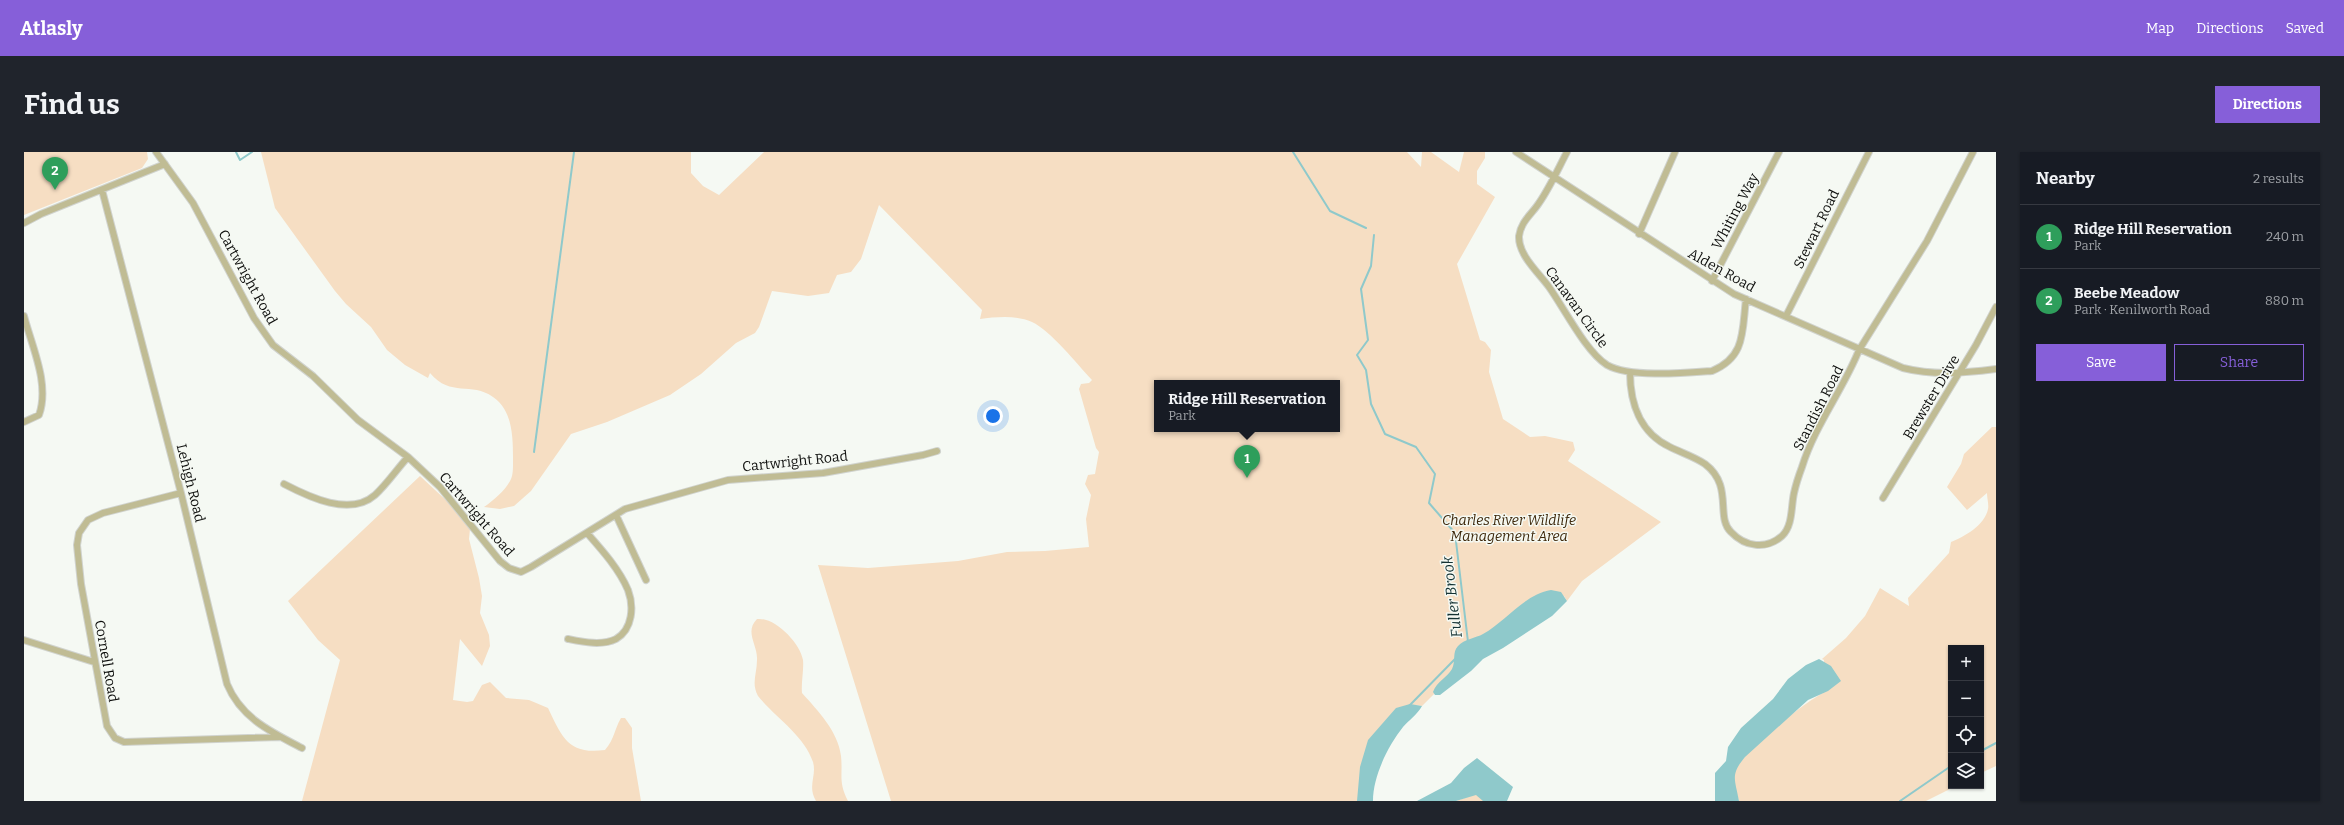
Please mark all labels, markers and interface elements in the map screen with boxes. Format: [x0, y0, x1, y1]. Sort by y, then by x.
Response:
text: Atlasly [20, 17, 82, 40]
text: Map [2146, 20, 2174, 37]
text: Directions [2196, 20, 2264, 37]
text: Saved [2286, 20, 2324, 37]
button: Directions [2215, 86, 2320, 123]
text: Find us [24, 88, 120, 121]
pin: 2 [42, 157, 68, 190]
text: Nearby [2036, 168, 2095, 189]
street label: Whiting Way [1708, 170, 1763, 252]
text: 2 results [2253, 171, 2304, 186]
street label: Stewart Road [1790, 187, 1843, 272]
text: Ridge Hill Reservation [2074, 220, 2232, 238]
street label: Cartwright Road [214, 227, 281, 328]
text: 1 [2046, 229, 2052, 244]
text: 240 m [2266, 229, 2304, 244]
text: Park [2074, 238, 2101, 253]
street label: Alden Road [1685, 245, 1758, 296]
street label: Canavan Circle [1541, 263, 1612, 351]
text: Beebe Meadow [2074, 284, 2180, 302]
text: 2 [2045, 293, 2053, 308]
text: 880 m [2265, 293, 2304, 308]
text: Park · Kenilworth Road [2074, 302, 2210, 317]
button: Save [2036, 344, 2166, 381]
button: Share [2174, 344, 2304, 381]
street label: Brewster Drive [1900, 352, 1963, 443]
street label: Standish Road [1790, 363, 1847, 454]
popup [1154, 380, 1340, 432]
text: Ridge Hill Reservation [1168, 390, 1326, 408]
your location [983, 406, 1003, 426]
text: Park [1168, 408, 1196, 423]
street label: Lehigh Road [173, 442, 208, 524]
pin: 1 [1234, 445, 1260, 478]
street label: Cartwright Road [741, 448, 849, 475]
street label: Cartwright Road [435, 469, 518, 560]
park label: Charles River Wildlife Management Area [1442, 512, 1576, 545]
water label: Fuller Brook [1438, 554, 1466, 639]
street label: Cornell Road [91, 619, 122, 703]
map controls [1948, 645, 1984, 789]
button: + [1948, 645, 1984, 681]
button: − [1948, 681, 1984, 717]
button: locate [1948, 717, 1984, 753]
button: layers [1948, 753, 1984, 789]

